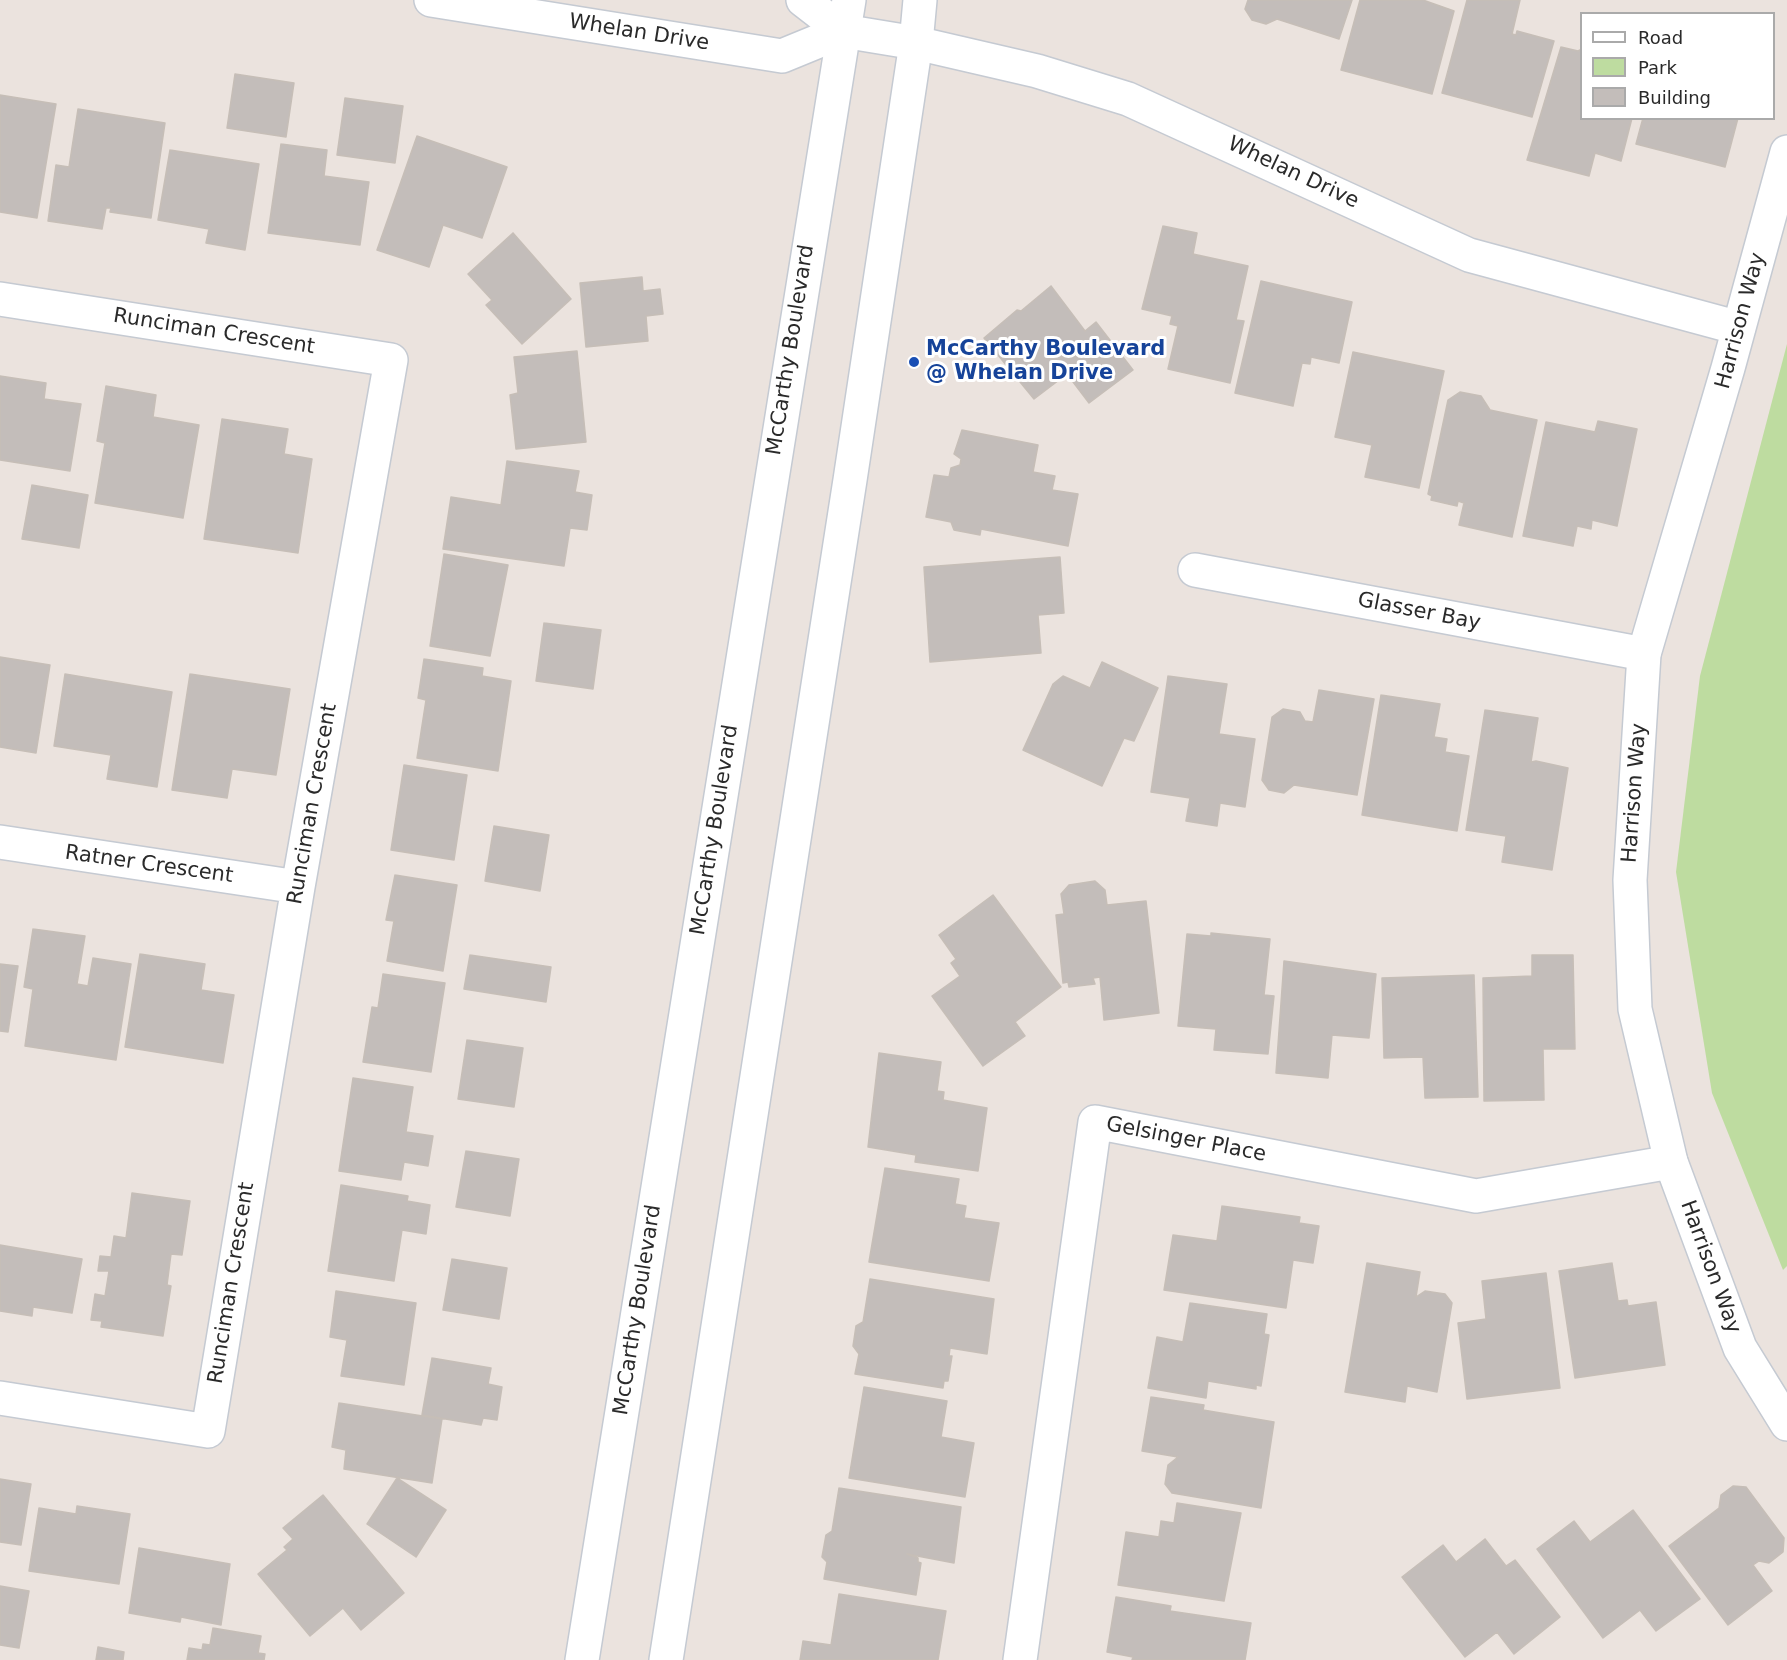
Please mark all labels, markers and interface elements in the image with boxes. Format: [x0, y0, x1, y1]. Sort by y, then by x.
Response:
street label: Whelan Drive [567, 9, 711, 57]
legend [1580, 12, 1775, 120]
text: Road [1638, 27, 1683, 48]
text: Park [1638, 57, 1677, 78]
text: Building [1638, 87, 1711, 108]
street label: Whelan Drive [1223, 132, 1363, 214]
street label: McCarthy Boulevard [762, 243, 820, 457]
street label: Harrison Way [1711, 250, 1771, 392]
street label: Runciman Crescent [111, 304, 317, 360]
place label: McCarthy Boulevard @ Whelan Drive [926, 337, 1165, 387]
marker: McCarthy Boulevard @ Whelan Drive [907, 355, 921, 369]
street label: Glasser Bay [1355, 588, 1483, 636]
street label: Runciman Crescent [283, 702, 343, 906]
street label: Harrison Way [1618, 722, 1652, 864]
street label: McCarthy Boulevard [686, 723, 744, 937]
street label: Ratner Crescent [63, 841, 235, 889]
street label: Gelsinger Place [1104, 1112, 1268, 1168]
street label: Runciman Crescent [204, 1180, 260, 1386]
street label: Harrison Way [1674, 1197, 1746, 1337]
street label: McCarthy Boulevard [609, 1203, 667, 1417]

